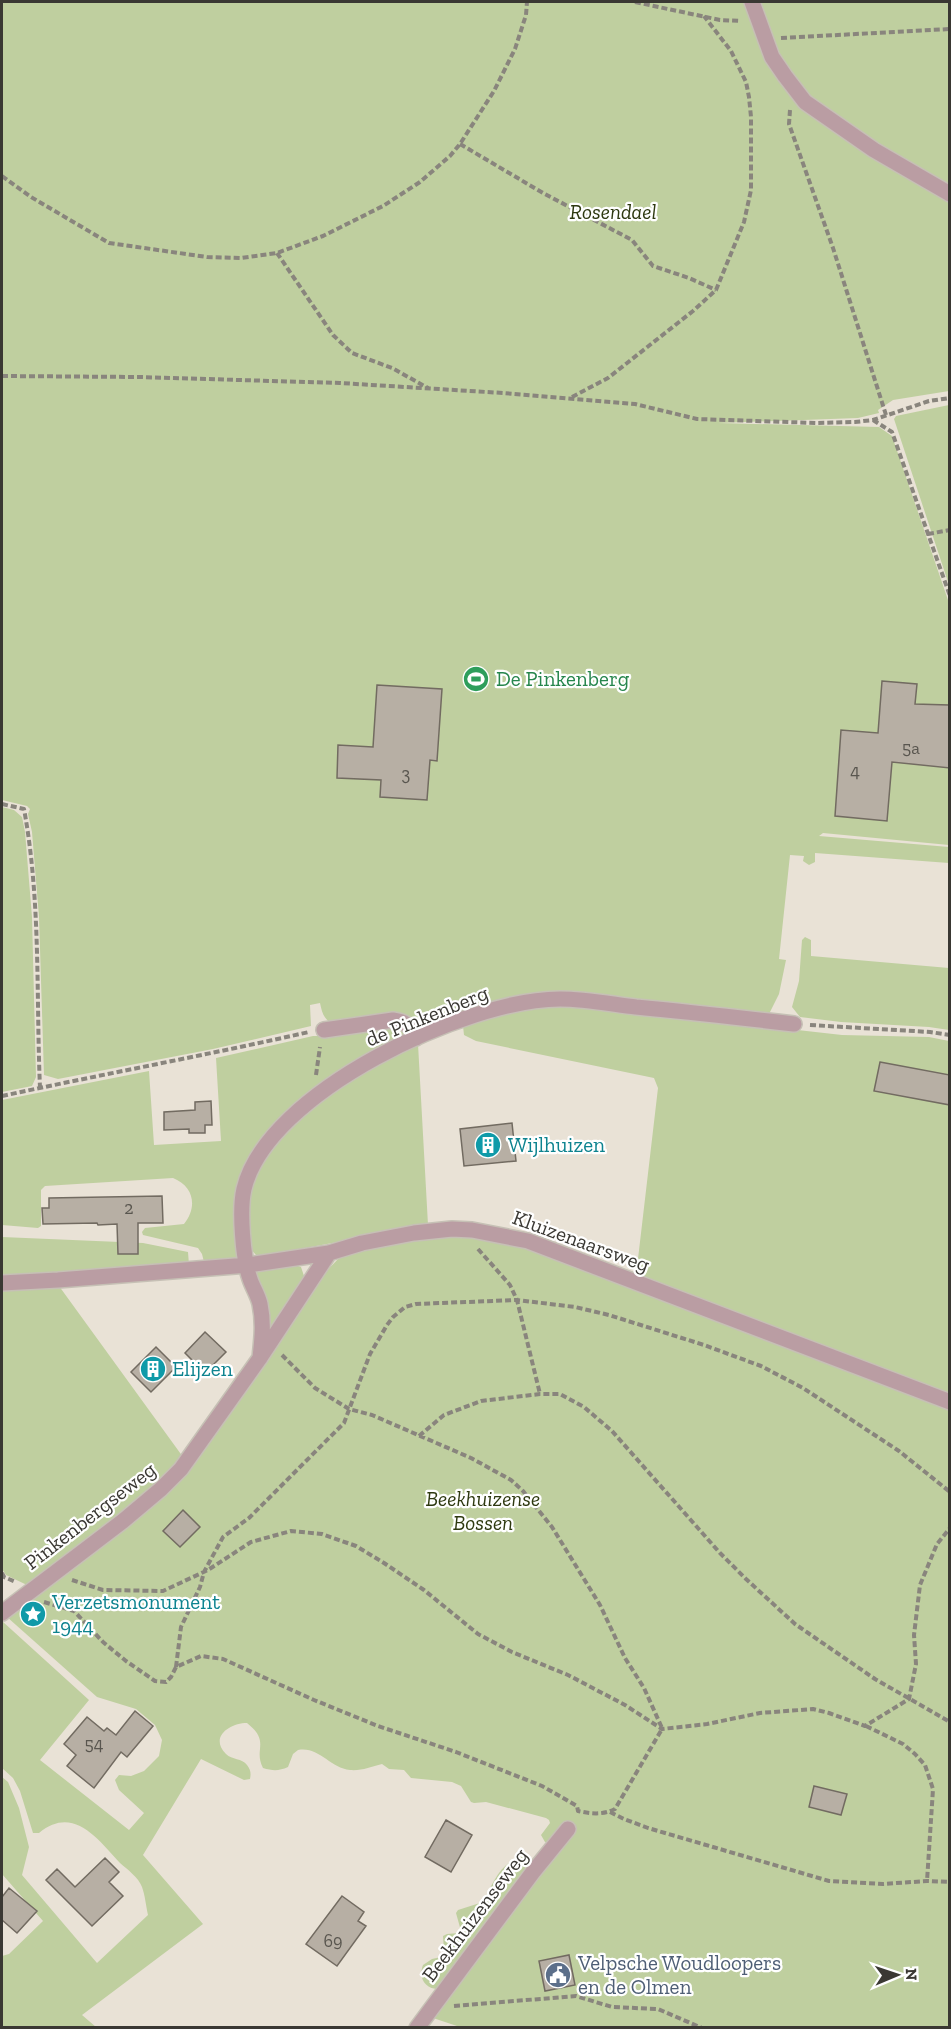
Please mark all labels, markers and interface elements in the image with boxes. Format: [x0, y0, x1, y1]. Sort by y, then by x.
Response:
park label: Rosendael [570, 199, 656, 224]
sports icon: De Pinkenberg [461, 664, 491, 694]
place label: De Pinkenberg [496, 666, 630, 691]
house number: 5a [902, 737, 920, 759]
house number: 4 [850, 760, 860, 782]
house number: 3 [402, 763, 411, 785]
street label: de Pinkenberg [362, 979, 492, 1051]
building icon: Wijlhuizen [473, 1130, 503, 1160]
place label: Wijlhuizen [508, 1132, 605, 1158]
house number: 2 [124, 1197, 134, 1219]
street label: Kluizenaarsweg [509, 1204, 654, 1277]
building icon: Elijzen [138, 1354, 168, 1384]
place label: Elijzen [172, 1356, 233, 1382]
street label: Pinkenbergseweg [19, 1456, 161, 1575]
park label: Beekhuizense Bossen [426, 1486, 540, 1535]
place label: Verzetsmonument 1944 [51, 1589, 220, 1638]
place icon: Verzetsmonument 1944 [18, 1599, 48, 1629]
house number: 54 [85, 1733, 104, 1755]
street label: Beekhuizenseweg [416, 1843, 533, 1986]
house number: 69 [323, 1930, 343, 1952]
north arrow [867, 1945, 927, 2005]
place label: Velpsche Woudloopers en de Olmen [577, 1950, 781, 1999]
public building icon: Velpsche Woudloopers en de Olmen [543, 1960, 573, 1990]
text: N [902, 1968, 921, 1981]

